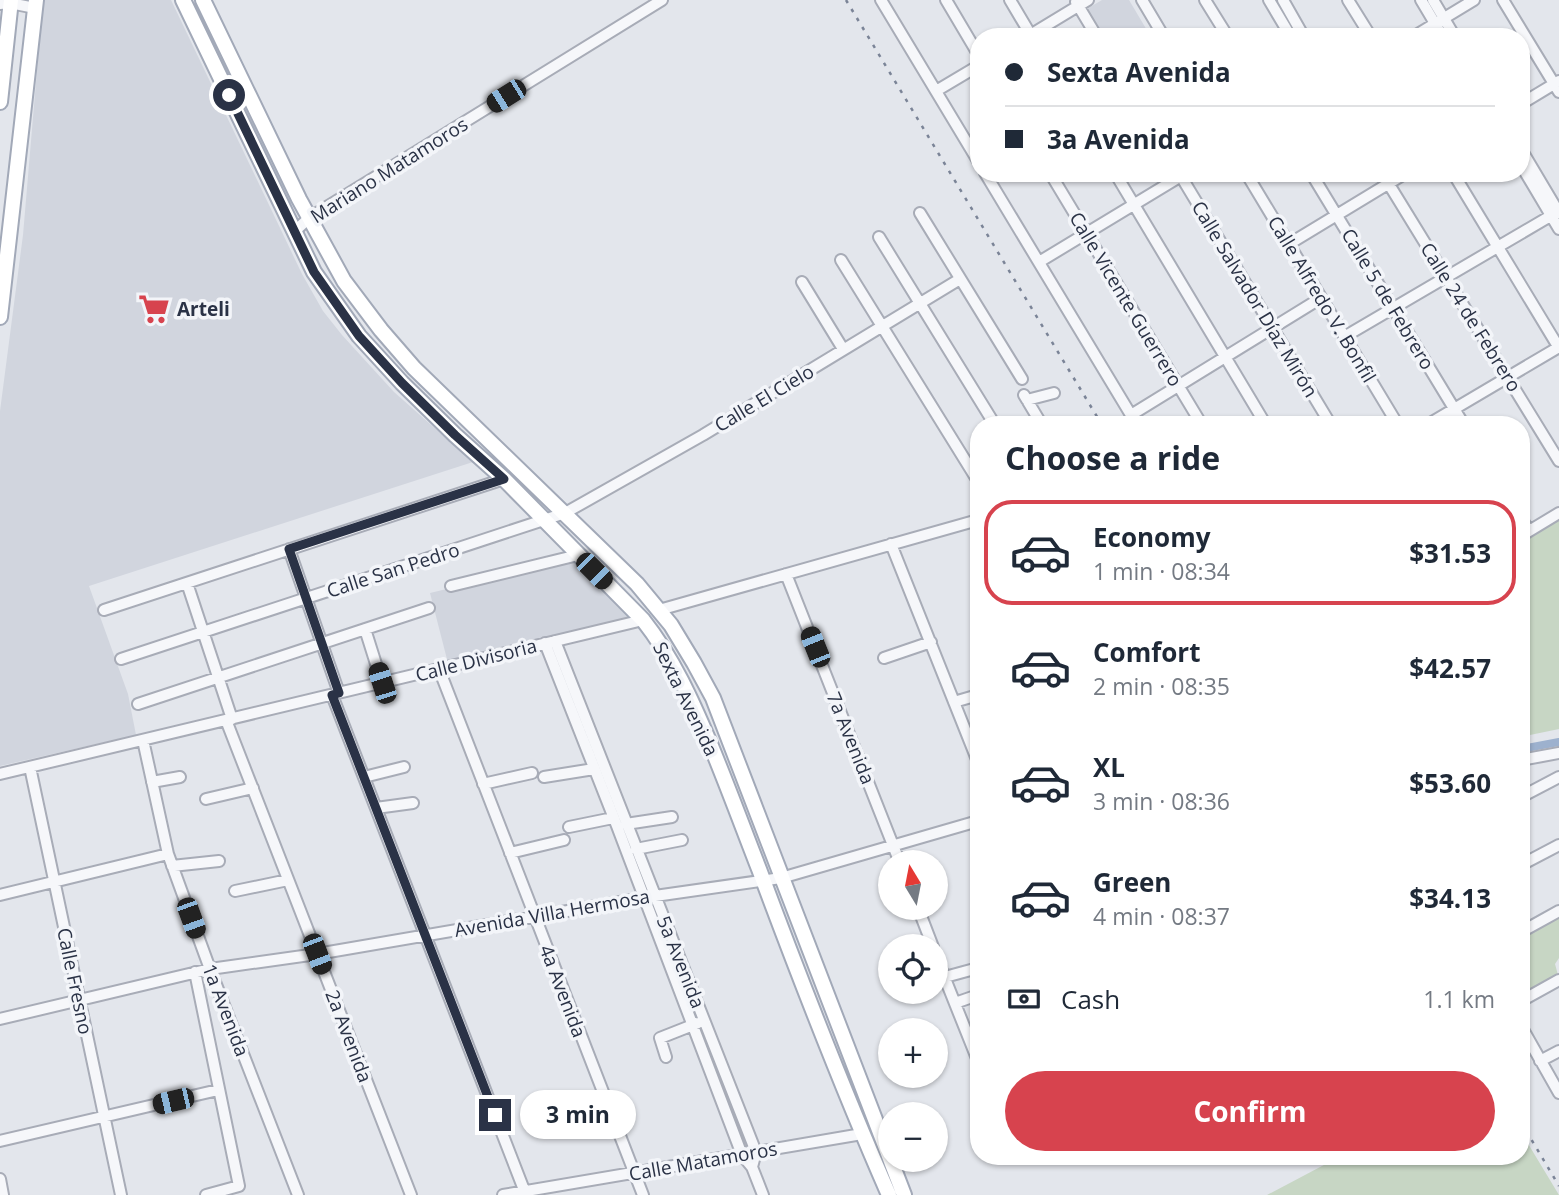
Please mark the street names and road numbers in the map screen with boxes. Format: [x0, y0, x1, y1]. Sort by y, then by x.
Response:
street label: Mariano Matamoros [305, 111, 473, 229]
street label: Calle Salvador Díaz Mirón [1186, 196, 1324, 402]
street label: Calle Vicente Guerrero [1064, 207, 1188, 391]
street label: Calle Alfredo V. Bonfil [1262, 211, 1382, 387]
street label: Calle 5 de Febrero [1336, 224, 1440, 374]
street label: Calle 24 de Febrero [1415, 237, 1527, 397]
street label: Calle El Cielo [709, 358, 819, 438]
street label: Calle San Pedro [323, 536, 463, 604]
street label: Calle Divisoria [413, 632, 539, 688]
street label: Sexta Avenida [647, 638, 725, 760]
street label: 7a Avenida [821, 688, 881, 788]
street label: Avenida Villa Hermosa [452, 883, 652, 943]
street label: 5a Avenida [651, 912, 711, 1012]
street label: Calle Fresno [51, 925, 99, 1037]
street label: 4a Avenida [533, 941, 593, 1041]
street label: 1a Avenida [196, 960, 256, 1060]
street label: 2a Avenida [319, 986, 379, 1086]
street label: Calle Matamoros [627, 1135, 779, 1187]

